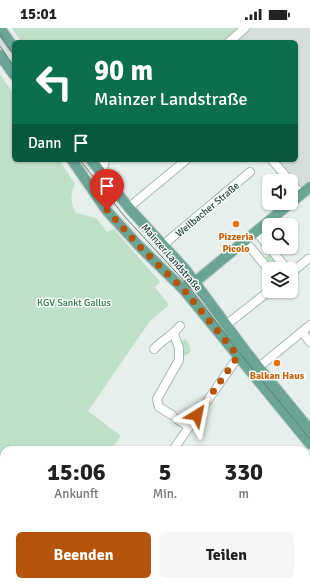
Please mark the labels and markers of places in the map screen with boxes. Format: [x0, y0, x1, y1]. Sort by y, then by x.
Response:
pin [90, 169, 124, 210]
marker: Pizzeria Picolo [231, 219, 241, 229]
place label: Pizzeria Picolo [218, 231, 254, 255]
marker: Balkan Haus [272, 358, 282, 368]
place label: Balkan Haus [250, 370, 305, 382]

